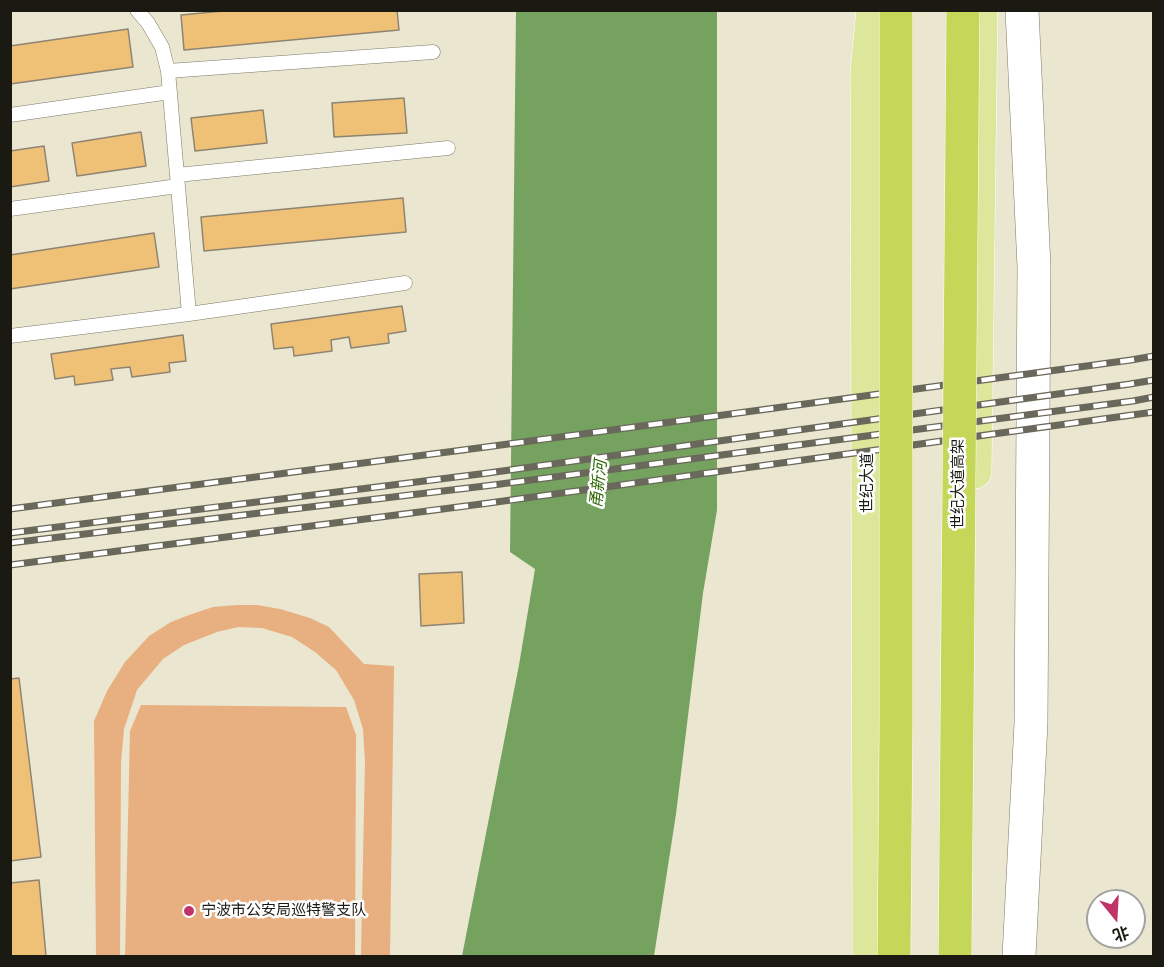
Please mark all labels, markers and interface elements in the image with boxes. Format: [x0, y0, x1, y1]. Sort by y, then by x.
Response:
street label: 世纪大道高架 [950, 439, 968, 529]
street label: 世纪大道 [859, 453, 877, 513]
water label: 甬新河 [587, 459, 611, 509]
north arrow [1086, 889, 1146, 949]
place label: 宁波市公安局巡特警支队 [201, 902, 366, 920]
marker: 宁波市公安局巡特警支队 [182, 904, 196, 918]
text: 北 [1110, 922, 1132, 946]

